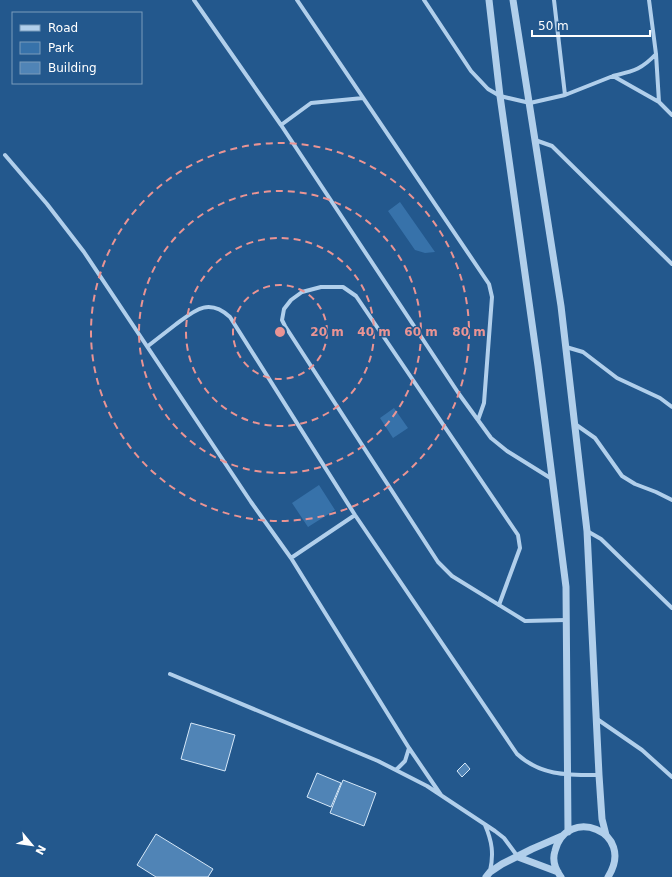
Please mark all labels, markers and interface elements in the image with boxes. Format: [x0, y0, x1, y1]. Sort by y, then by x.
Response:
legend [12, 12, 142, 84]
scale bar [532, 12, 650, 38]
text: 50 m [538, 19, 569, 33]
text: Road [48, 21, 78, 35]
text: Park [48, 41, 74, 55]
text: Building [48, 61, 97, 75]
centre of rings [273, 325, 287, 339]
text: 20 m [310, 325, 344, 339]
text: 40 m [357, 325, 391, 339]
text: 60 m [404, 325, 438, 339]
text: 80 m [452, 325, 486, 339]
north arrow [12, 825, 52, 865]
text: N [32, 842, 48, 857]

